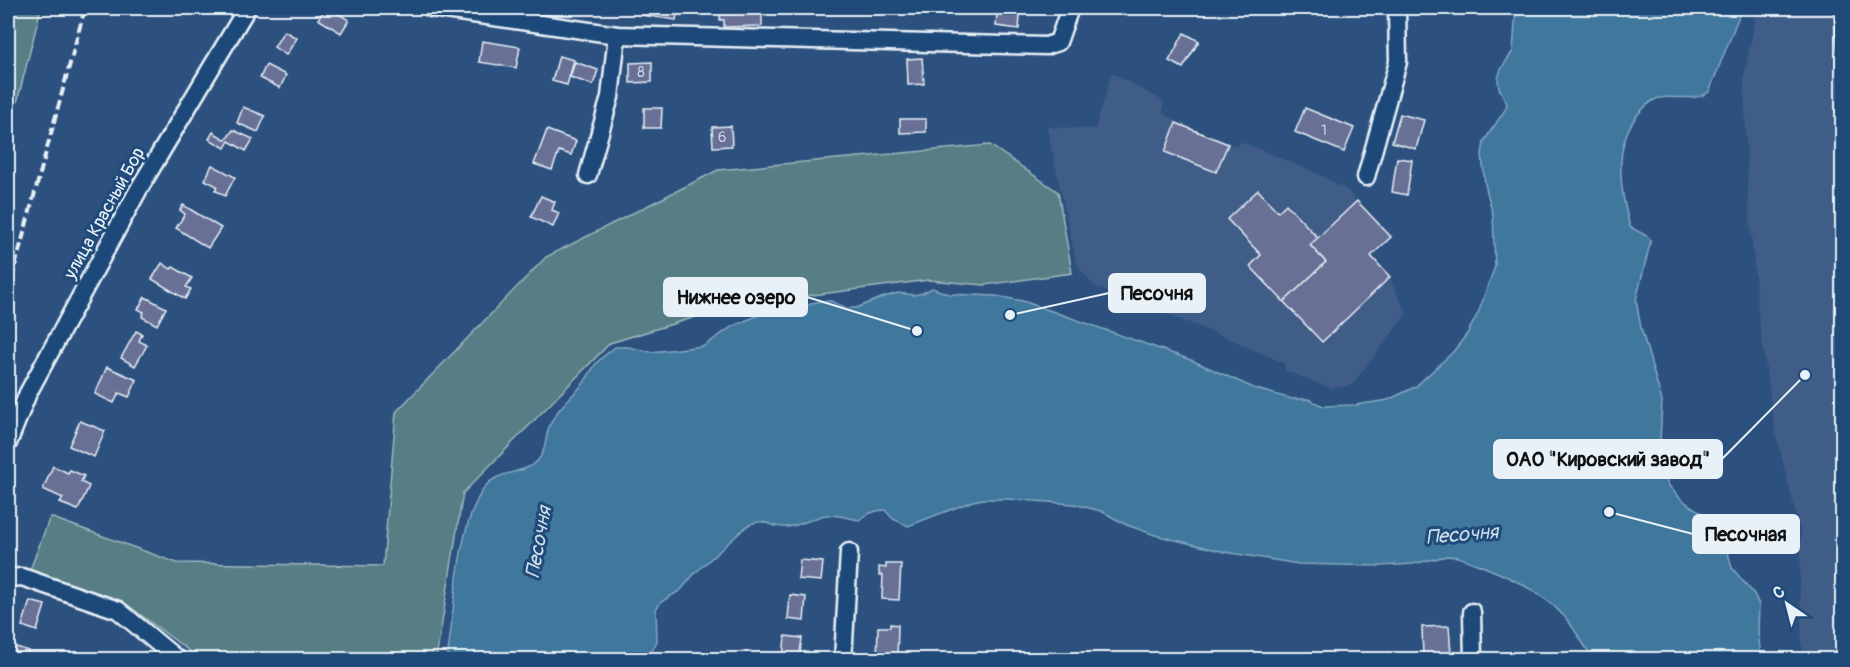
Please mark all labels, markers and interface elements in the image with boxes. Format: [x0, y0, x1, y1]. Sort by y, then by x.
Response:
house number: 8 [637, 63, 645, 82]
house number: 1 [1321, 121, 1327, 140]
house number: 6 [718, 128, 726, 147]
street label: улица Красный Бор [58, 143, 150, 284]
callout: Песочня [1109, 274, 1205, 312]
callout: Нижнее озеро [664, 278, 807, 316]
text: Песочня [1121, 281, 1193, 306]
text: Нижнее озеро [677, 285, 796, 310]
callout: ОАО "Кировский завод" [1494, 440, 1722, 478]
text: ОАО "Кировский завод" [1506, 447, 1710, 472]
water label: Песочня [520, 502, 558, 580]
callout: Песочная [1693, 515, 1799, 553]
water label: Песочня [1425, 519, 1502, 550]
text: Песочная [1705, 522, 1787, 547]
north arrow [1757, 574, 1817, 634]
text: С [1769, 581, 1789, 604]

